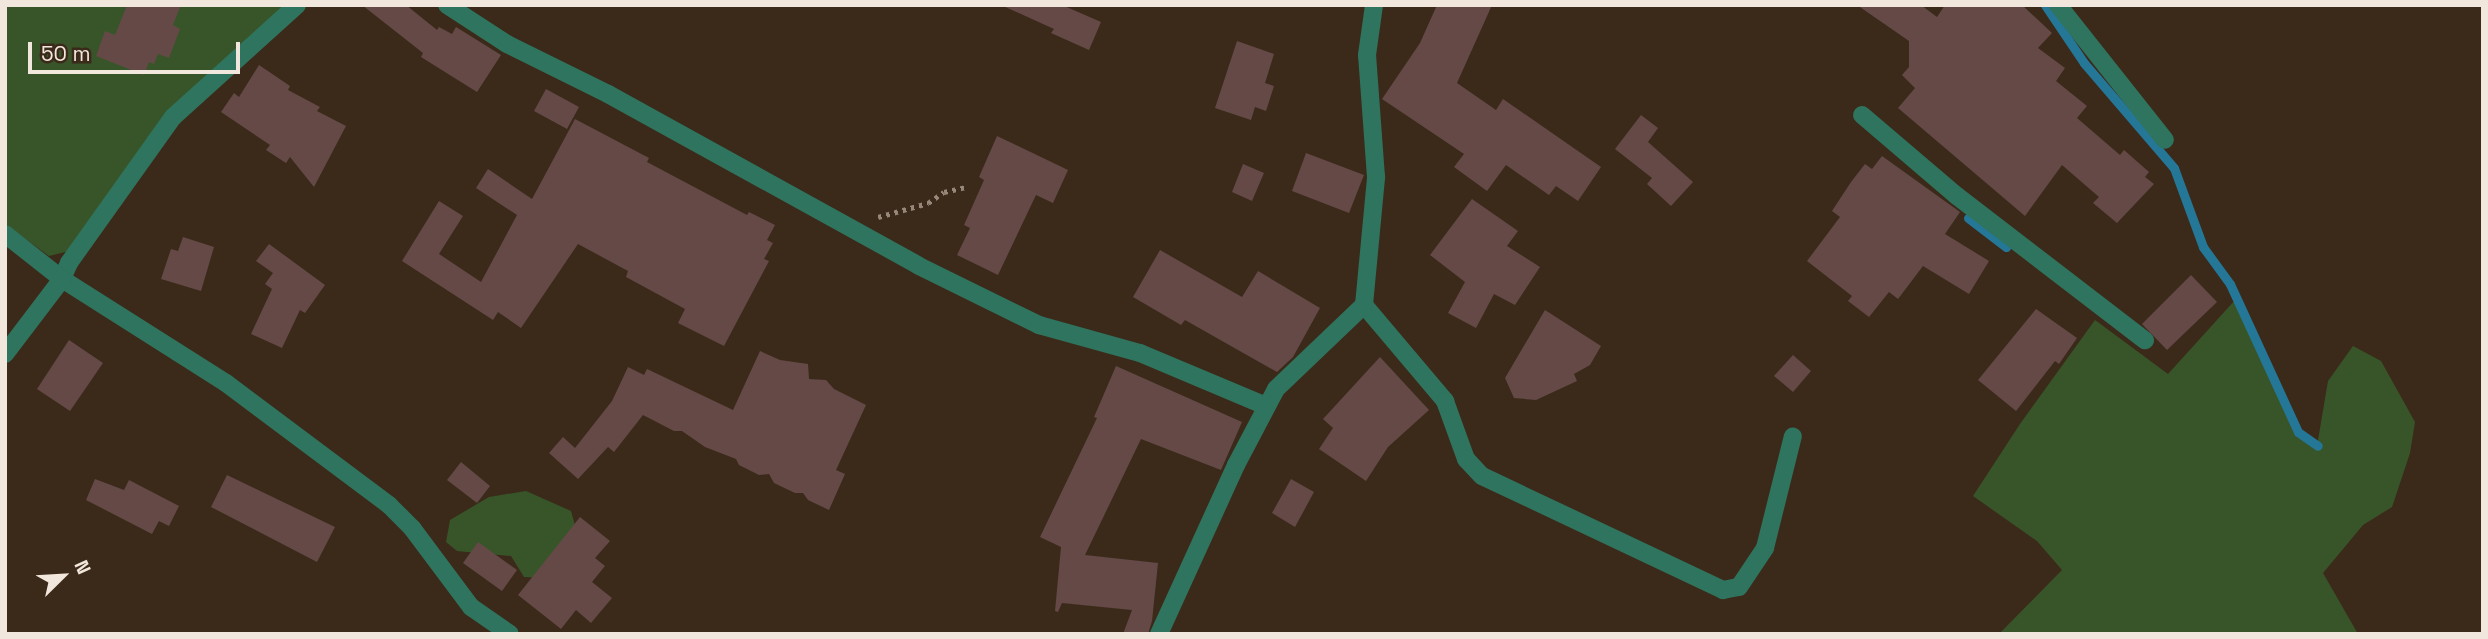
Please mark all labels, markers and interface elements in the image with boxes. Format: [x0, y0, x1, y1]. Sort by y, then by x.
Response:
scale bar [32, 28, 243, 72]
text: 50 m [41, 40, 91, 67]
north arrow [28, 541, 98, 611]
text: N [69, 556, 97, 578]

